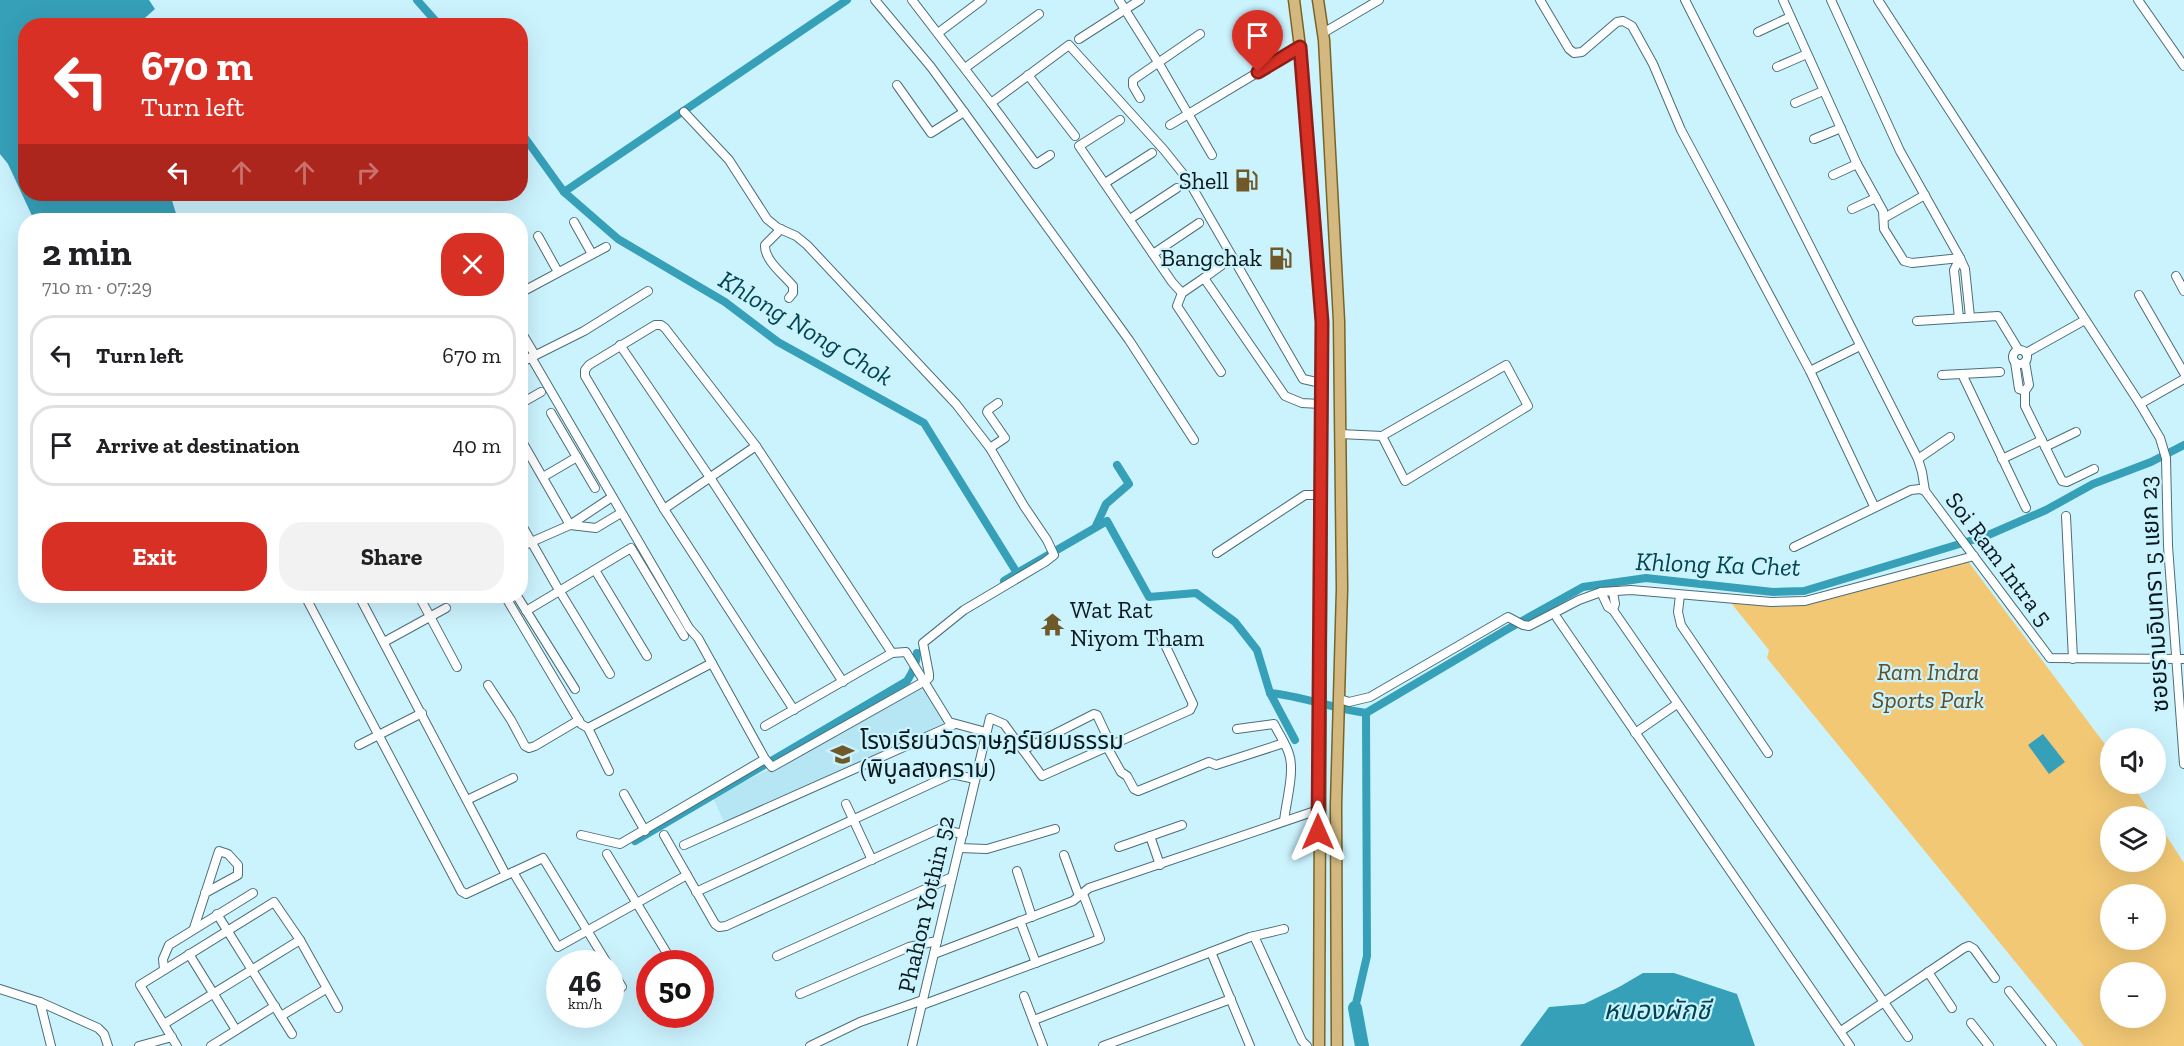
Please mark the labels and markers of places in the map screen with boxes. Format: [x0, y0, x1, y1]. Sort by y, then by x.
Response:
pin [1232, 10, 1283, 72]
place label: Shell [1179, 166, 1229, 195]
fuel station icon: Shell [1234, 168, 1260, 194]
place label: Bangchak [1160, 243, 1263, 272]
fuel station icon: Bangchak [1267, 245, 1293, 271]
place label: Wat Rat Niyom Tham [1070, 595, 1205, 652]
temple icon: Wat Rat Niyom Tham [1039, 611, 1065, 637]
place label: โรงเรียนวัดราษฎร์นิยมธรรม (พิบูลสงคราม) [860, 726, 1124, 784]
school or university icon: โรงเรียนวัดราษฎร์นิยมธรรม (พิบูลสงคราม) [829, 742, 855, 768]

